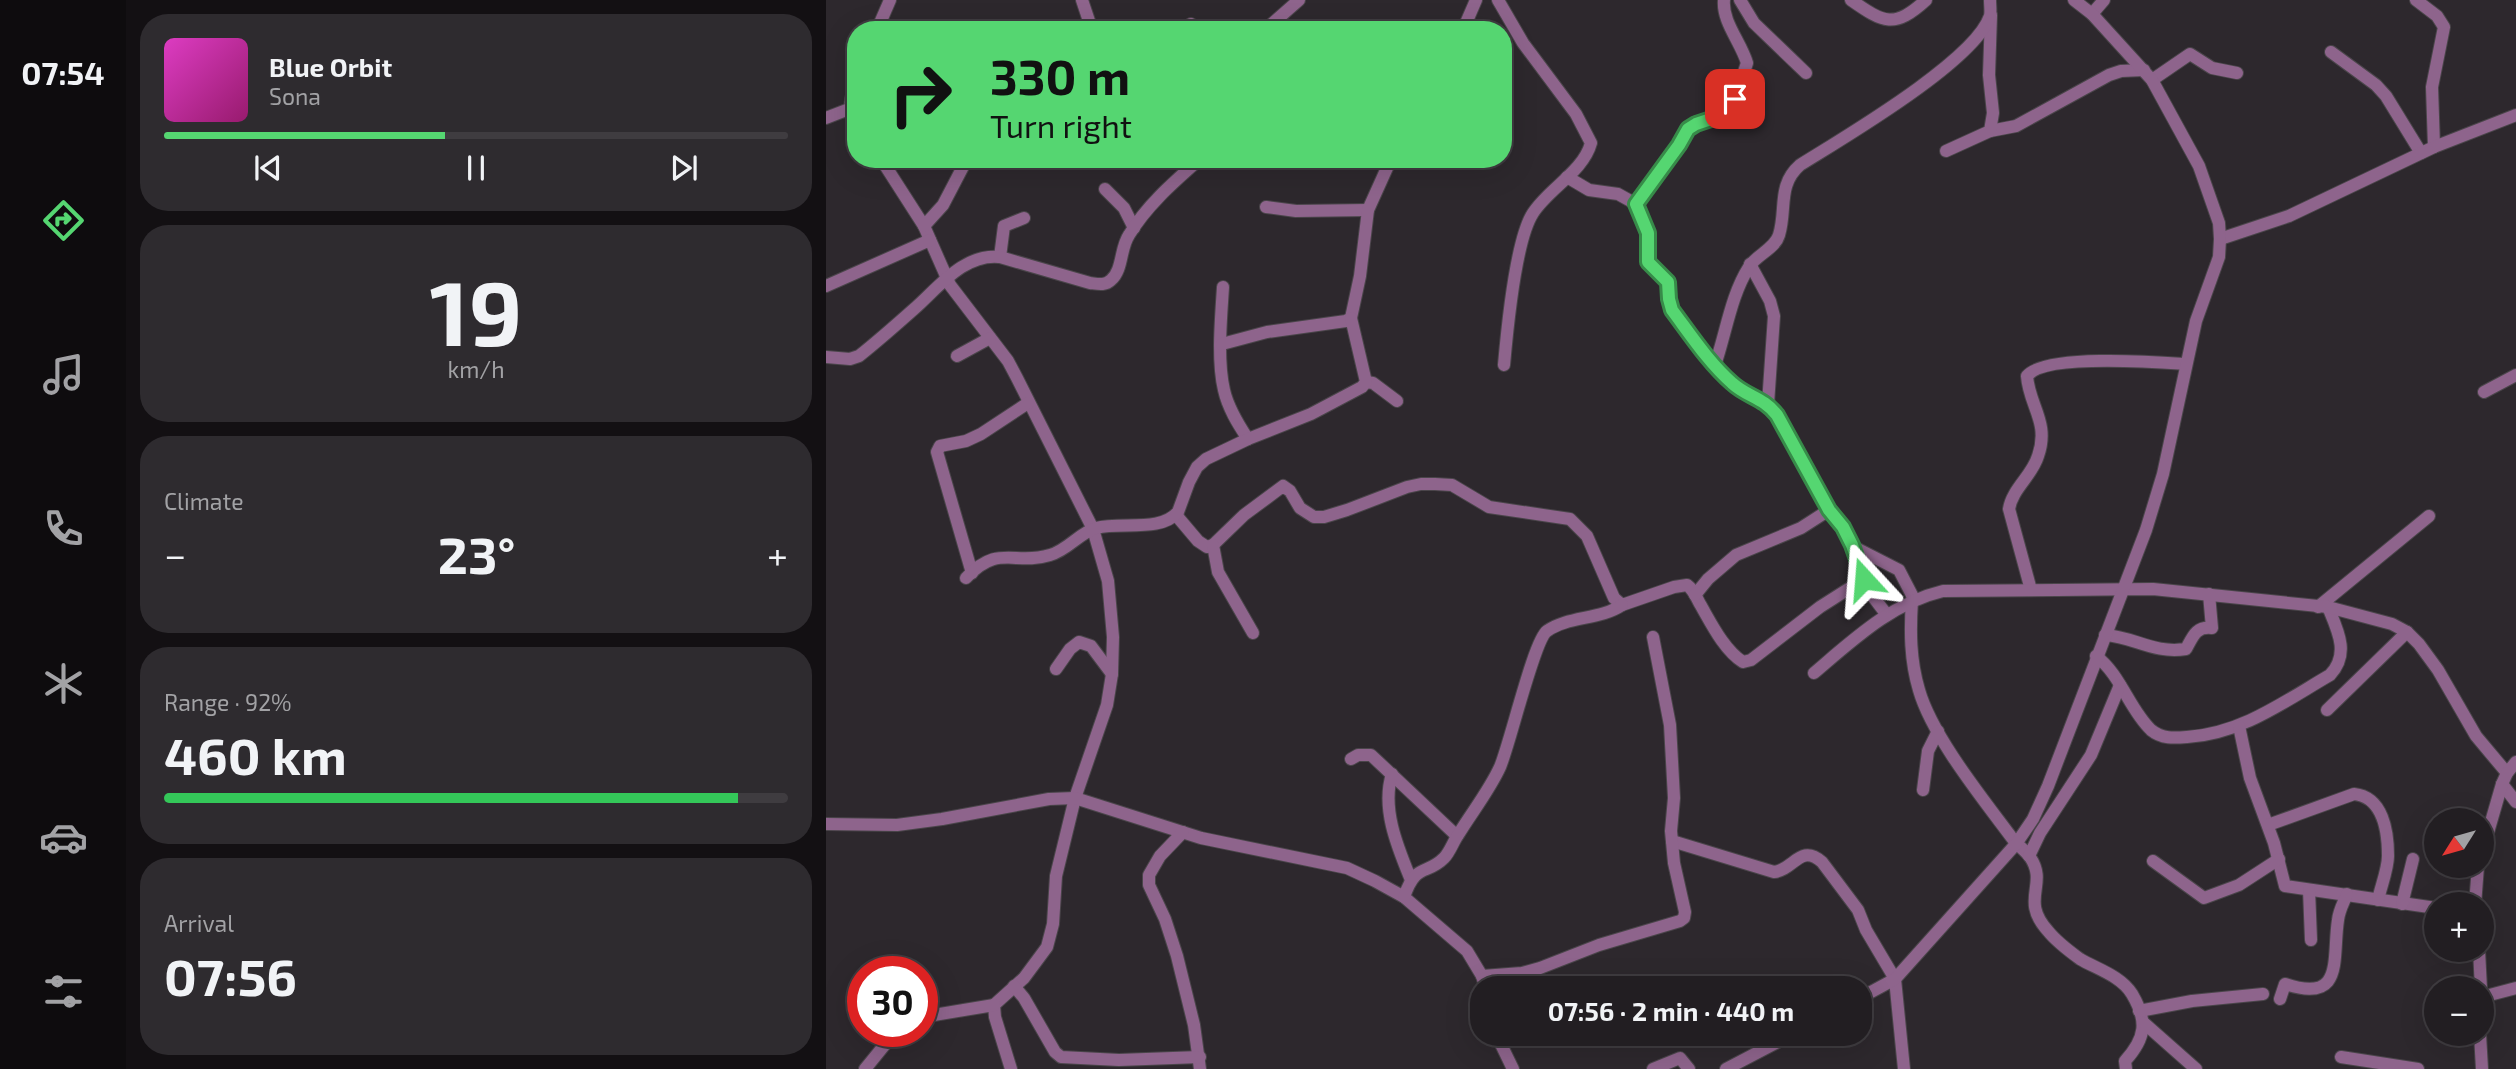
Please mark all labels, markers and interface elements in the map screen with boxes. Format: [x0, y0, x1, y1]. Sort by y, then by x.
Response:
text: 330 m [990, 46, 1130, 105]
icon: right [875, 49, 966, 140]
text: Blue Orbit [269, 51, 392, 82]
text: 07:54 [21, 53, 105, 91]
pin [1705, 69, 1765, 129]
icon: arrive [1716, 80, 1754, 118]
text: Sona [269, 82, 321, 110]
text: Turn right [990, 106, 1132, 144]
icon: previous [249, 149, 287, 187]
icon: pause [457, 149, 495, 187]
icon: next [665, 149, 703, 187]
icon: directions [39, 196, 88, 245]
text: 19 [429, 255, 523, 364]
icon: music [39, 350, 88, 399]
text: km/h [447, 355, 505, 383]
text: Climate [164, 487, 244, 515]
icon: phone [39, 504, 88, 553]
text: 23° [438, 522, 515, 584]
text: − [164, 531, 186, 577]
text: + [767, 531, 788, 577]
position arrow [1827, 542, 1901, 616]
icon: climate [39, 659, 88, 708]
text: Range · 92% [164, 688, 292, 716]
text: 460 km [164, 723, 347, 785]
north arrow [2424, 808, 2494, 878]
map controls [2424, 808, 2494, 1046]
icon: car [39, 813, 88, 862]
button: + [2424, 892, 2494, 962]
text: Arrival [164, 909, 234, 937]
text: 07:56 [164, 944, 297, 1006]
speed limit sign: 30 [847, 956, 938, 1047]
icon: filters [39, 967, 88, 1016]
button: − [2424, 976, 2494, 1046]
text: 07:56 · 2 min · 440 m [1548, 995, 1794, 1026]

